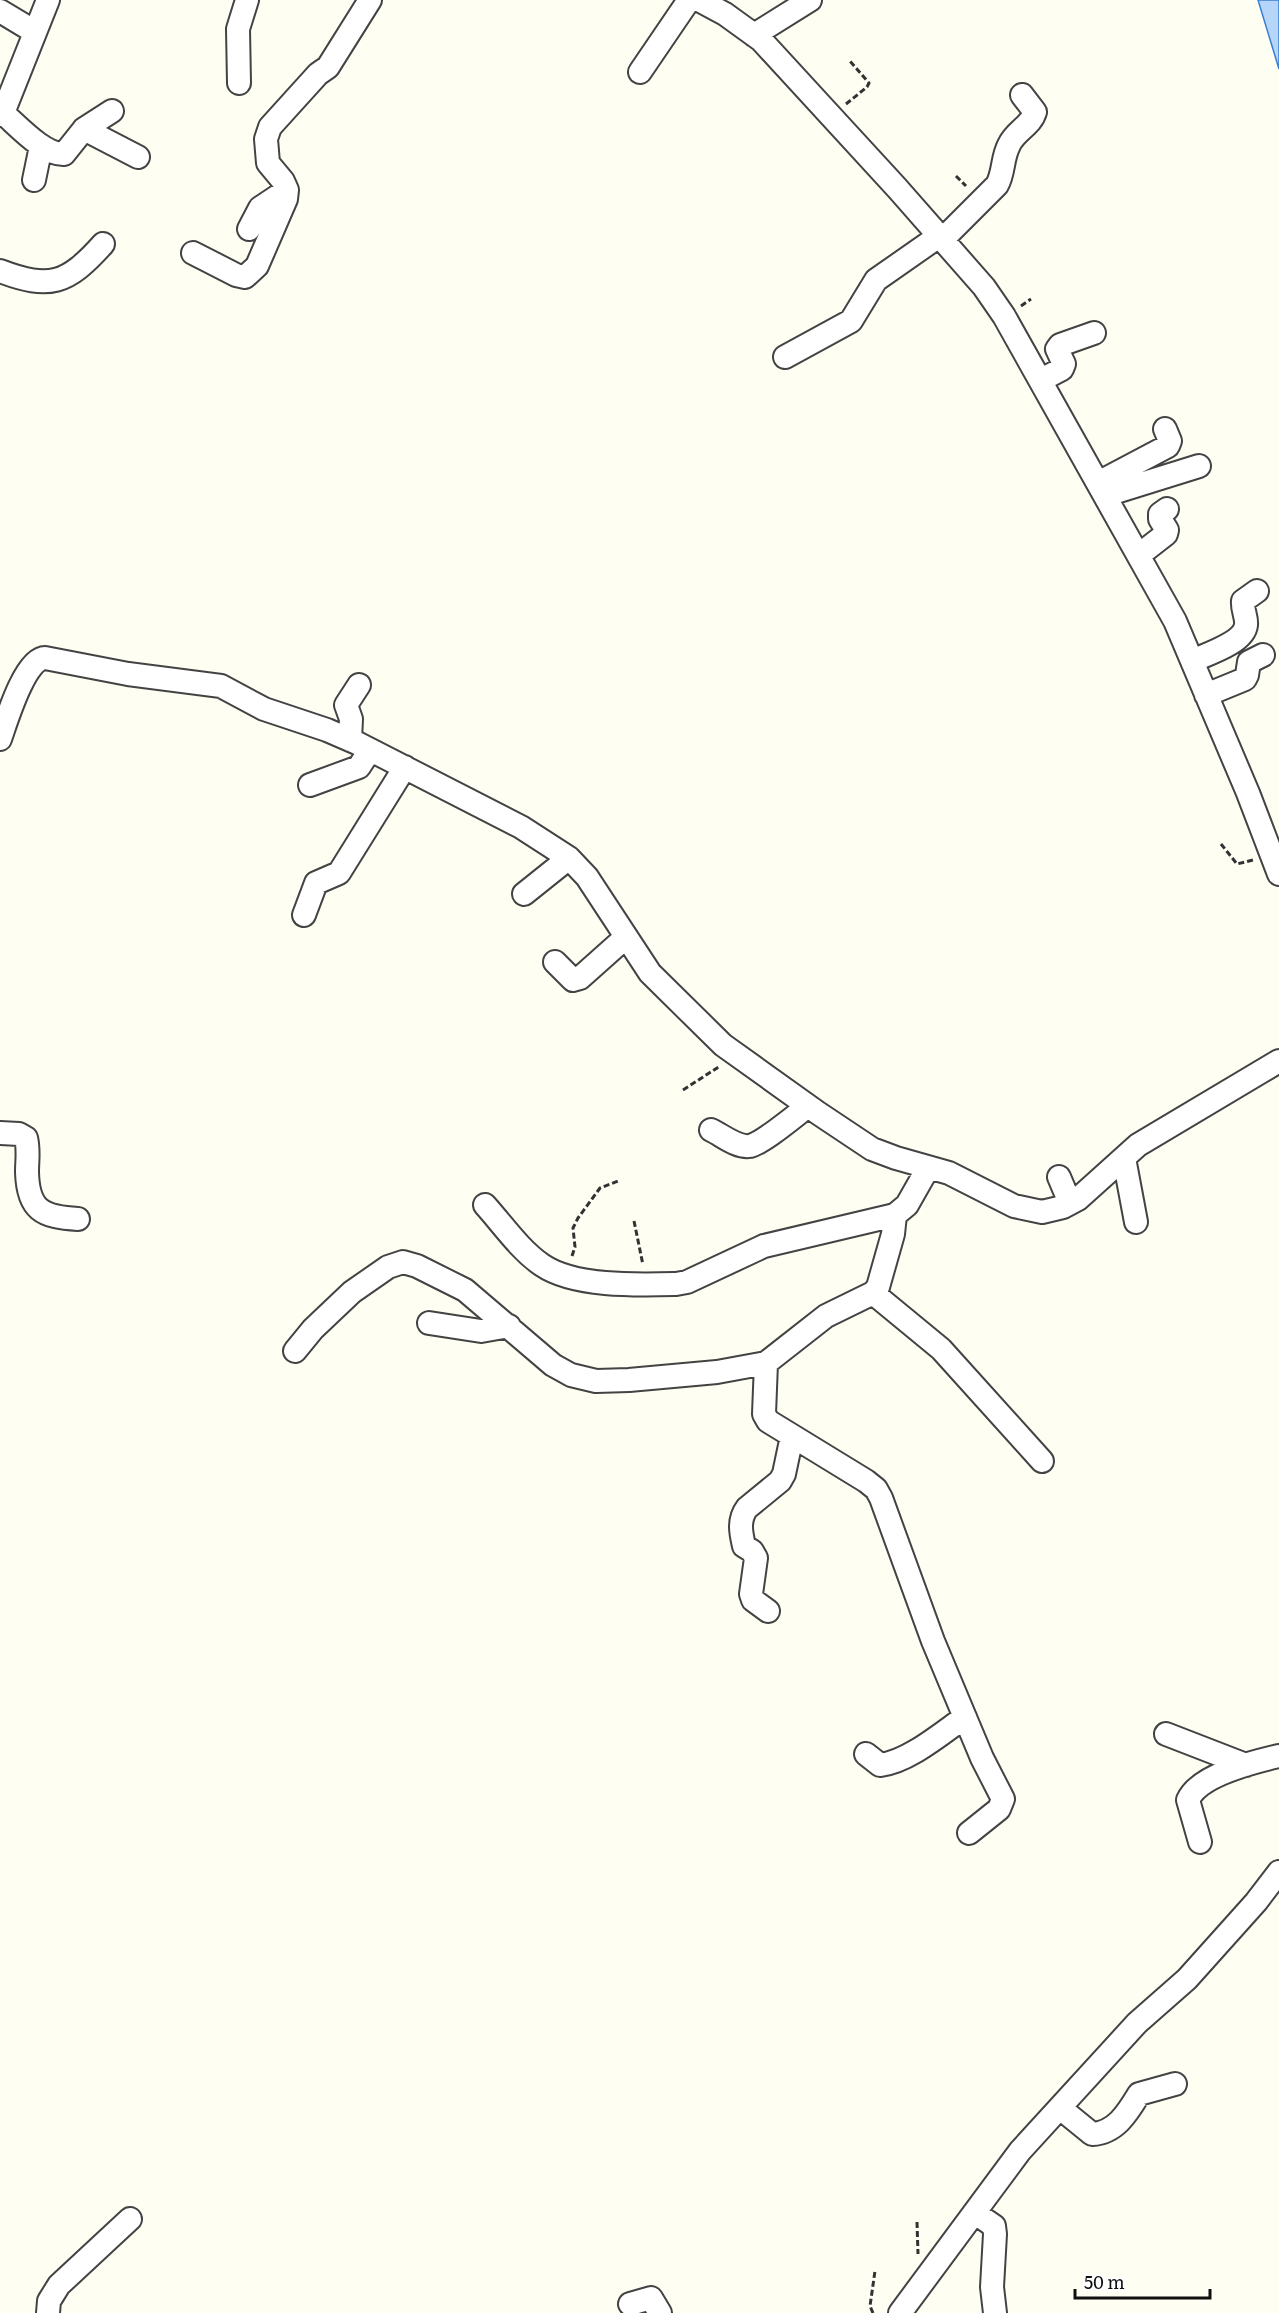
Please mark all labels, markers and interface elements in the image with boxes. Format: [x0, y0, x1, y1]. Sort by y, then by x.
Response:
scale bar [1075, 2262, 1210, 2300]
text: 50 m [1084, 2268, 1125, 2295]

